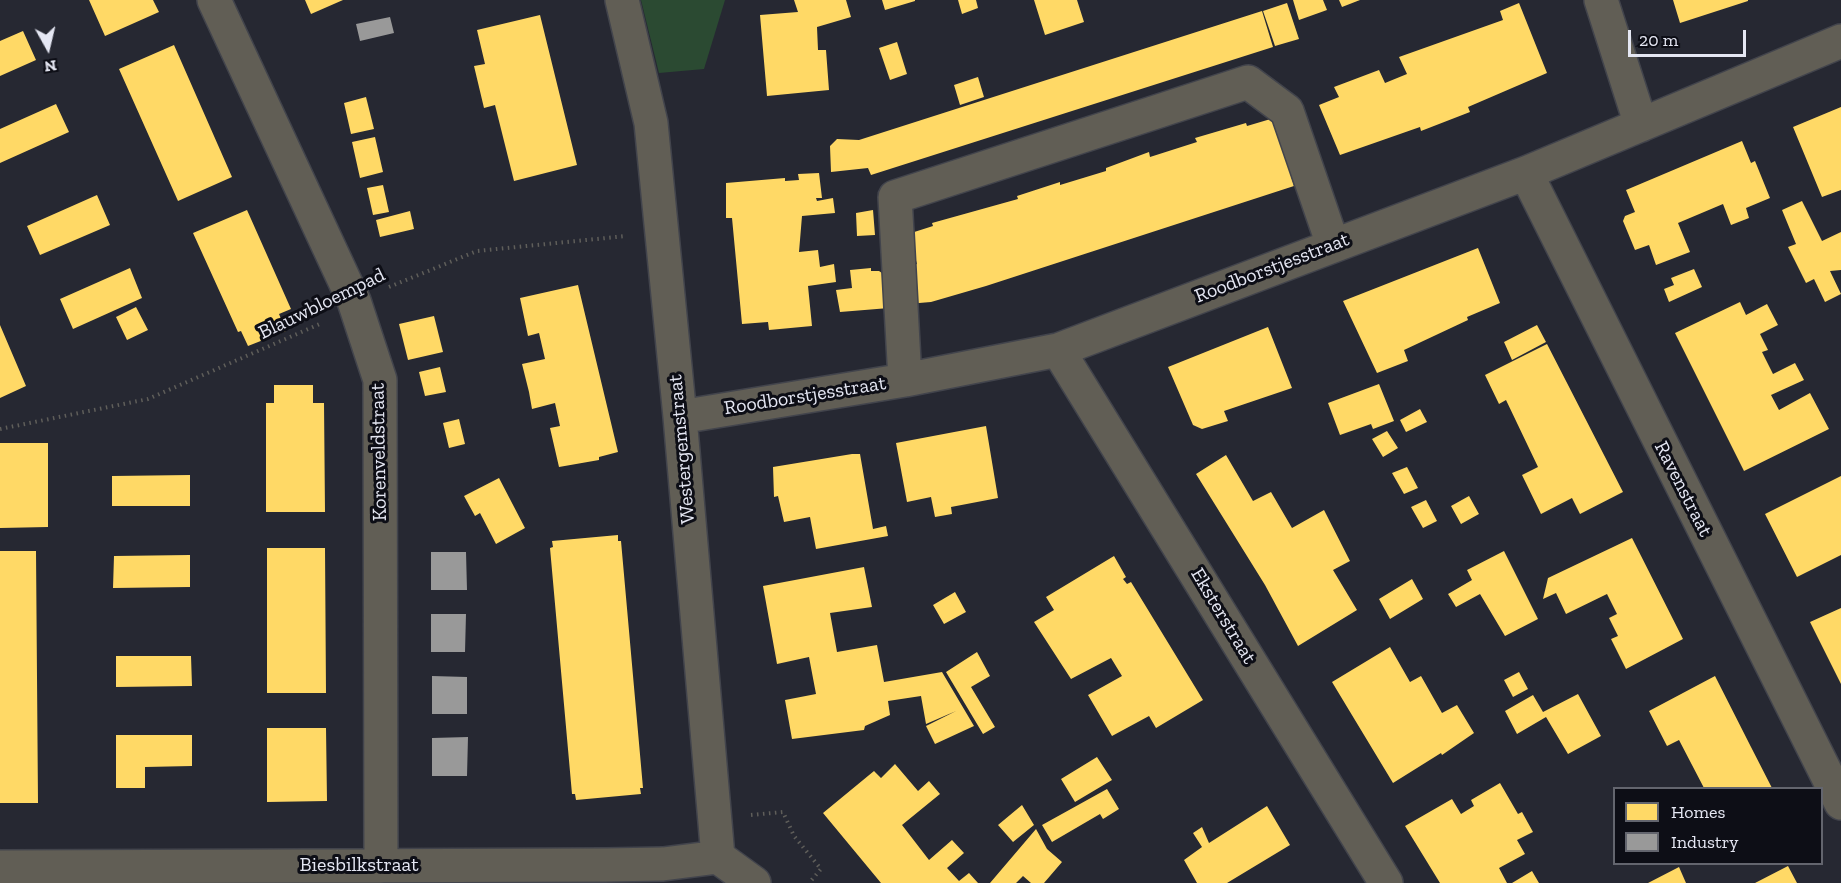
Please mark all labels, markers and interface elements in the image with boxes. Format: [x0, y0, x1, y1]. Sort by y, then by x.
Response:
north arrow [18, 18, 78, 78]
scale bar [1631, 18, 1750, 56]
text: 20 m [1639, 29, 1678, 51]
text: N [43, 56, 58, 77]
street label: Roodborstjesstraat [1191, 227, 1353, 309]
street label: Blauwbloempad [255, 263, 389, 345]
street label: Roodborstjesstraat [722, 371, 888, 421]
street label: Westergemstraat [664, 373, 700, 525]
street label: Korenveldstraat [366, 383, 392, 521]
street label: Ravenstraat [1649, 437, 1717, 541]
street label: Eksterstraat [1185, 564, 1261, 668]
legend [1613, 787, 1823, 865]
text: Homes [1671, 801, 1725, 823]
text: Industry [1671, 831, 1738, 853]
street label: Biesbilkstraat [299, 853, 419, 877]

